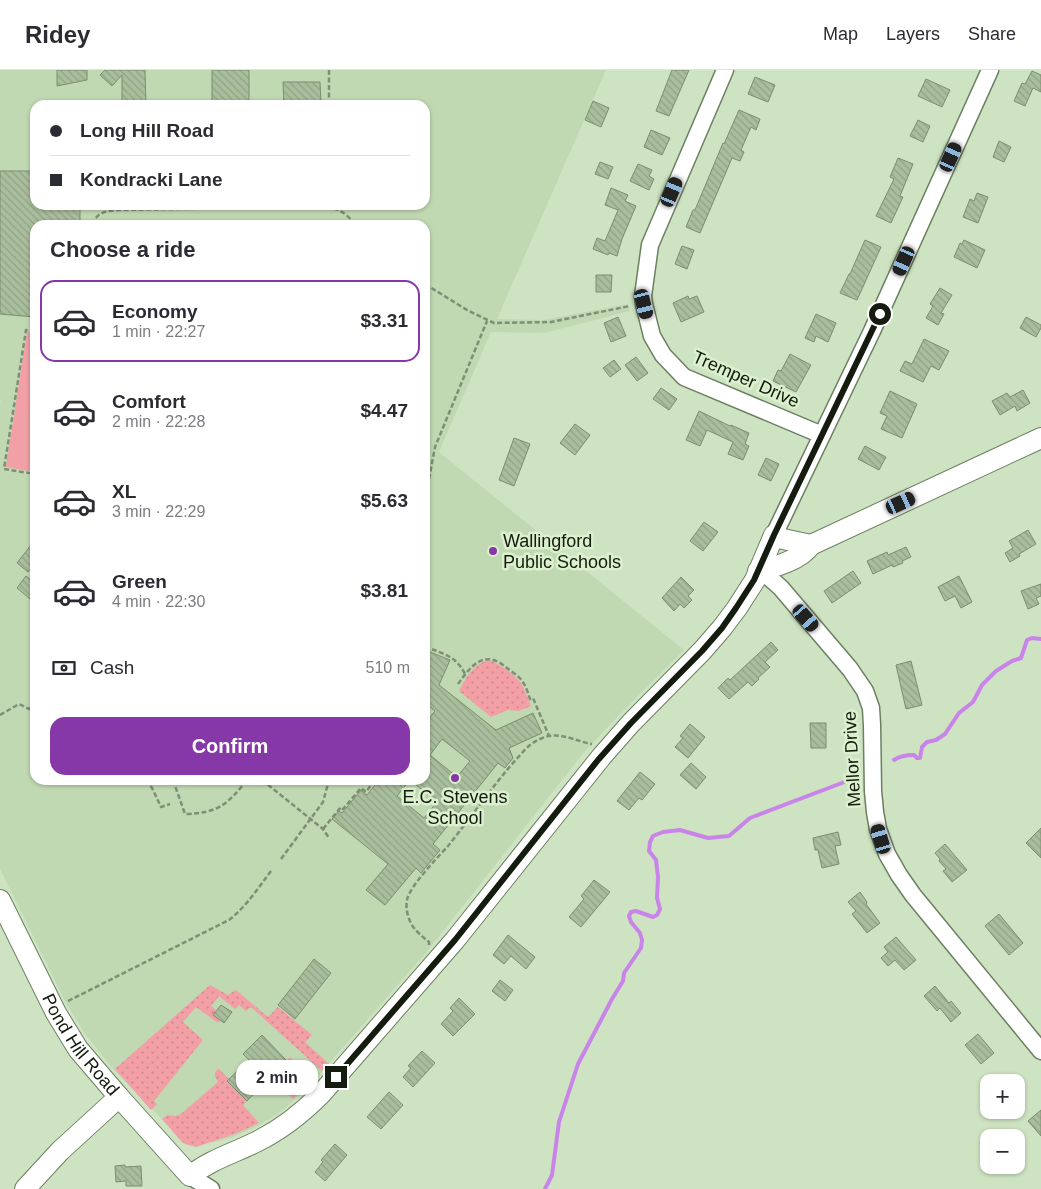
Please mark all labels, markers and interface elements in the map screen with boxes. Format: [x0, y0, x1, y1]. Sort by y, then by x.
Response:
text: Ridey [25, 21, 90, 48]
text: Map [823, 24, 858, 44]
text: Layers [886, 24, 940, 44]
text: Share [968, 24, 1016, 44]
text: Long Hill Road [80, 120, 214, 141]
car [938, 140, 963, 174]
text: Kondracki Lane [80, 169, 223, 190]
car [659, 175, 684, 209]
text: Choose a ride [50, 237, 195, 262]
car [891, 244, 916, 278]
car [633, 288, 654, 320]
icon: car [52, 299, 97, 344]
text: Economy [112, 301, 198, 322]
route start [869, 303, 891, 325]
text: $3.31 [360, 310, 408, 331]
text: 1 min · 22:27 [112, 323, 205, 340]
street label: Tremper Drive [690, 347, 802, 411]
icon: car [52, 389, 97, 434]
text: Comfort [112, 391, 186, 412]
text: $4.47 [360, 400, 408, 421]
text: 2 min · 22:28 [112, 413, 205, 430]
icon: car [52, 479, 97, 524]
text: XL [112, 481, 136, 502]
text: $5.63 [360, 490, 408, 511]
car [884, 490, 917, 516]
text: 3 min · 22:29 [112, 503, 205, 520]
place label: Wallingford Public Schools [503, 531, 621, 572]
marker: Wallingford Public Schools [487, 545, 499, 557]
icon: car [52, 569, 97, 614]
text: Green [112, 571, 167, 592]
text: $3.81 [360, 580, 408, 601]
text: 4 min · 22:30 [112, 593, 205, 610]
car [790, 602, 821, 634]
icon: cash [50, 654, 78, 682]
text: Cash [90, 657, 134, 678]
text: 510 m [366, 659, 410, 676]
street label: Mellor Drive [840, 711, 864, 807]
button: Confirm [50, 717, 410, 775]
marker: E.C. Stevens School [449, 772, 461, 784]
place label: E.C. Stevens School [402, 787, 508, 828]
car [869, 822, 892, 856]
street label: Pond Hill Road [38, 990, 123, 1099]
callout: 2 min [236, 1060, 318, 1094]
route end [325, 1066, 347, 1088]
text: 2 min [256, 1069, 298, 1086]
map controls [980, 1074, 1025, 1174]
button: + [980, 1074, 1025, 1119]
button: − [980, 1129, 1025, 1174]

